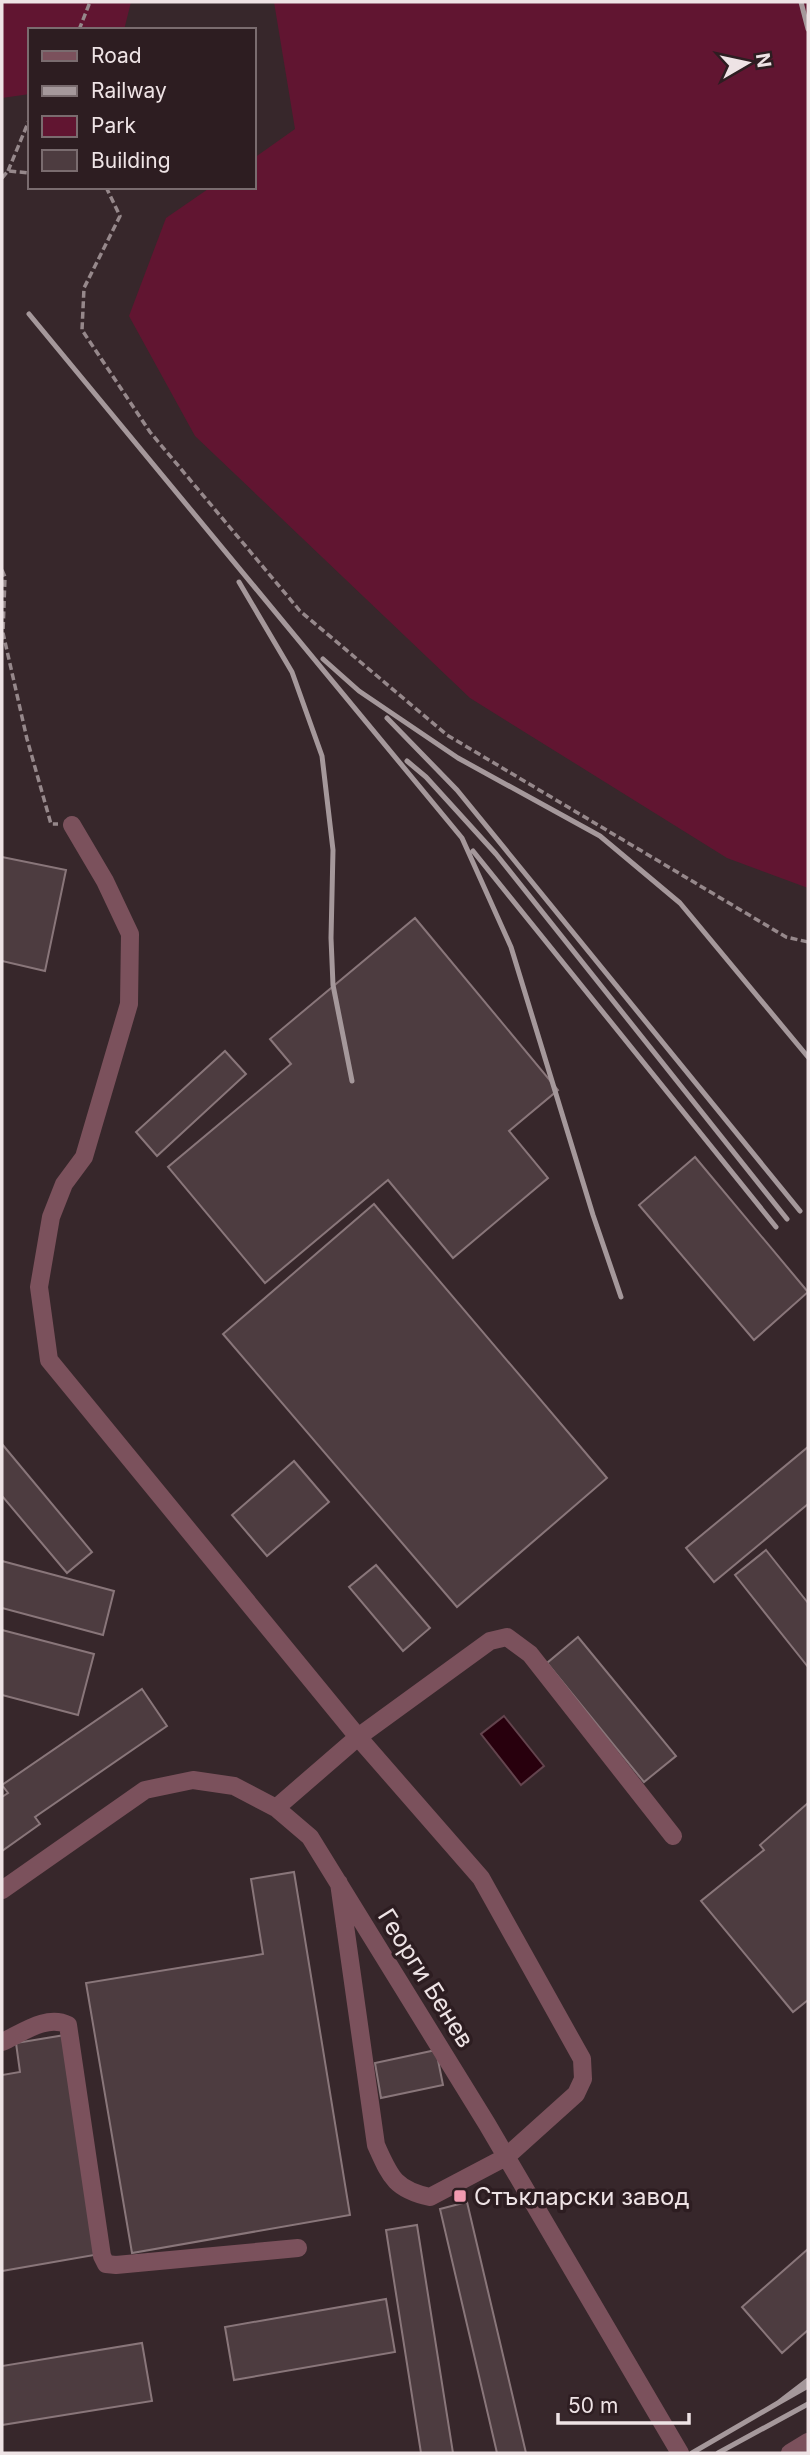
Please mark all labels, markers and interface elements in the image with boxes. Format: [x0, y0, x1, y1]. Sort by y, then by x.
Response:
legend [28, 28, 256, 189]
north arrow [712, 28, 782, 98]
text: Road [91, 43, 142, 68]
text: N [751, 51, 776, 69]
text: Railway [91, 78, 167, 103]
text: Park [91, 113, 136, 138]
text: Building [91, 148, 171, 173]
street label: Георги Бенев [372, 1903, 480, 2053]
place label: Стъкларски завод [474, 2182, 690, 2211]
marker: Стъкларски завод [452, 2188, 468, 2204]
scale bar [558, 2382, 689, 2426]
text: 50 m [568, 2393, 618, 2418]

